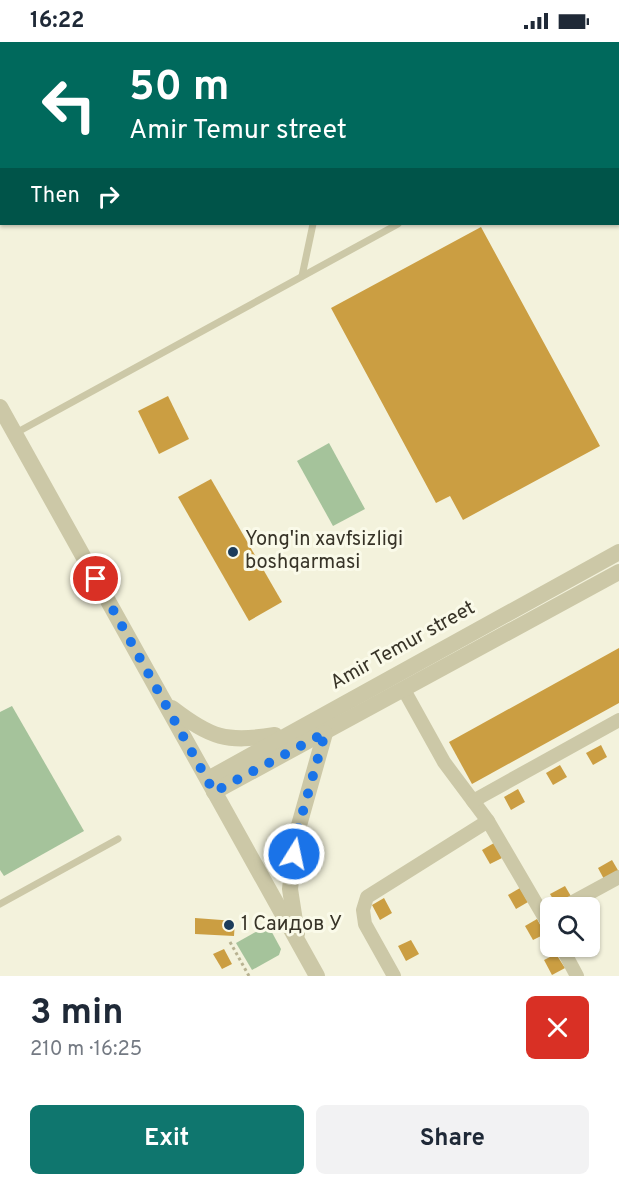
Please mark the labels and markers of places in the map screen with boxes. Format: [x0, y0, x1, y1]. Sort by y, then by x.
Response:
place label: Yong'in xavfsizligi boshqarmasi [245, 527, 403, 576]
marker: Yong'in xavfsizligi boshqarmasi [226, 545, 240, 559]
pin [70, 553, 121, 604]
place label: 1 Саидов У [241, 912, 342, 938]
marker: 1 Саидов У [222, 918, 236, 932]

